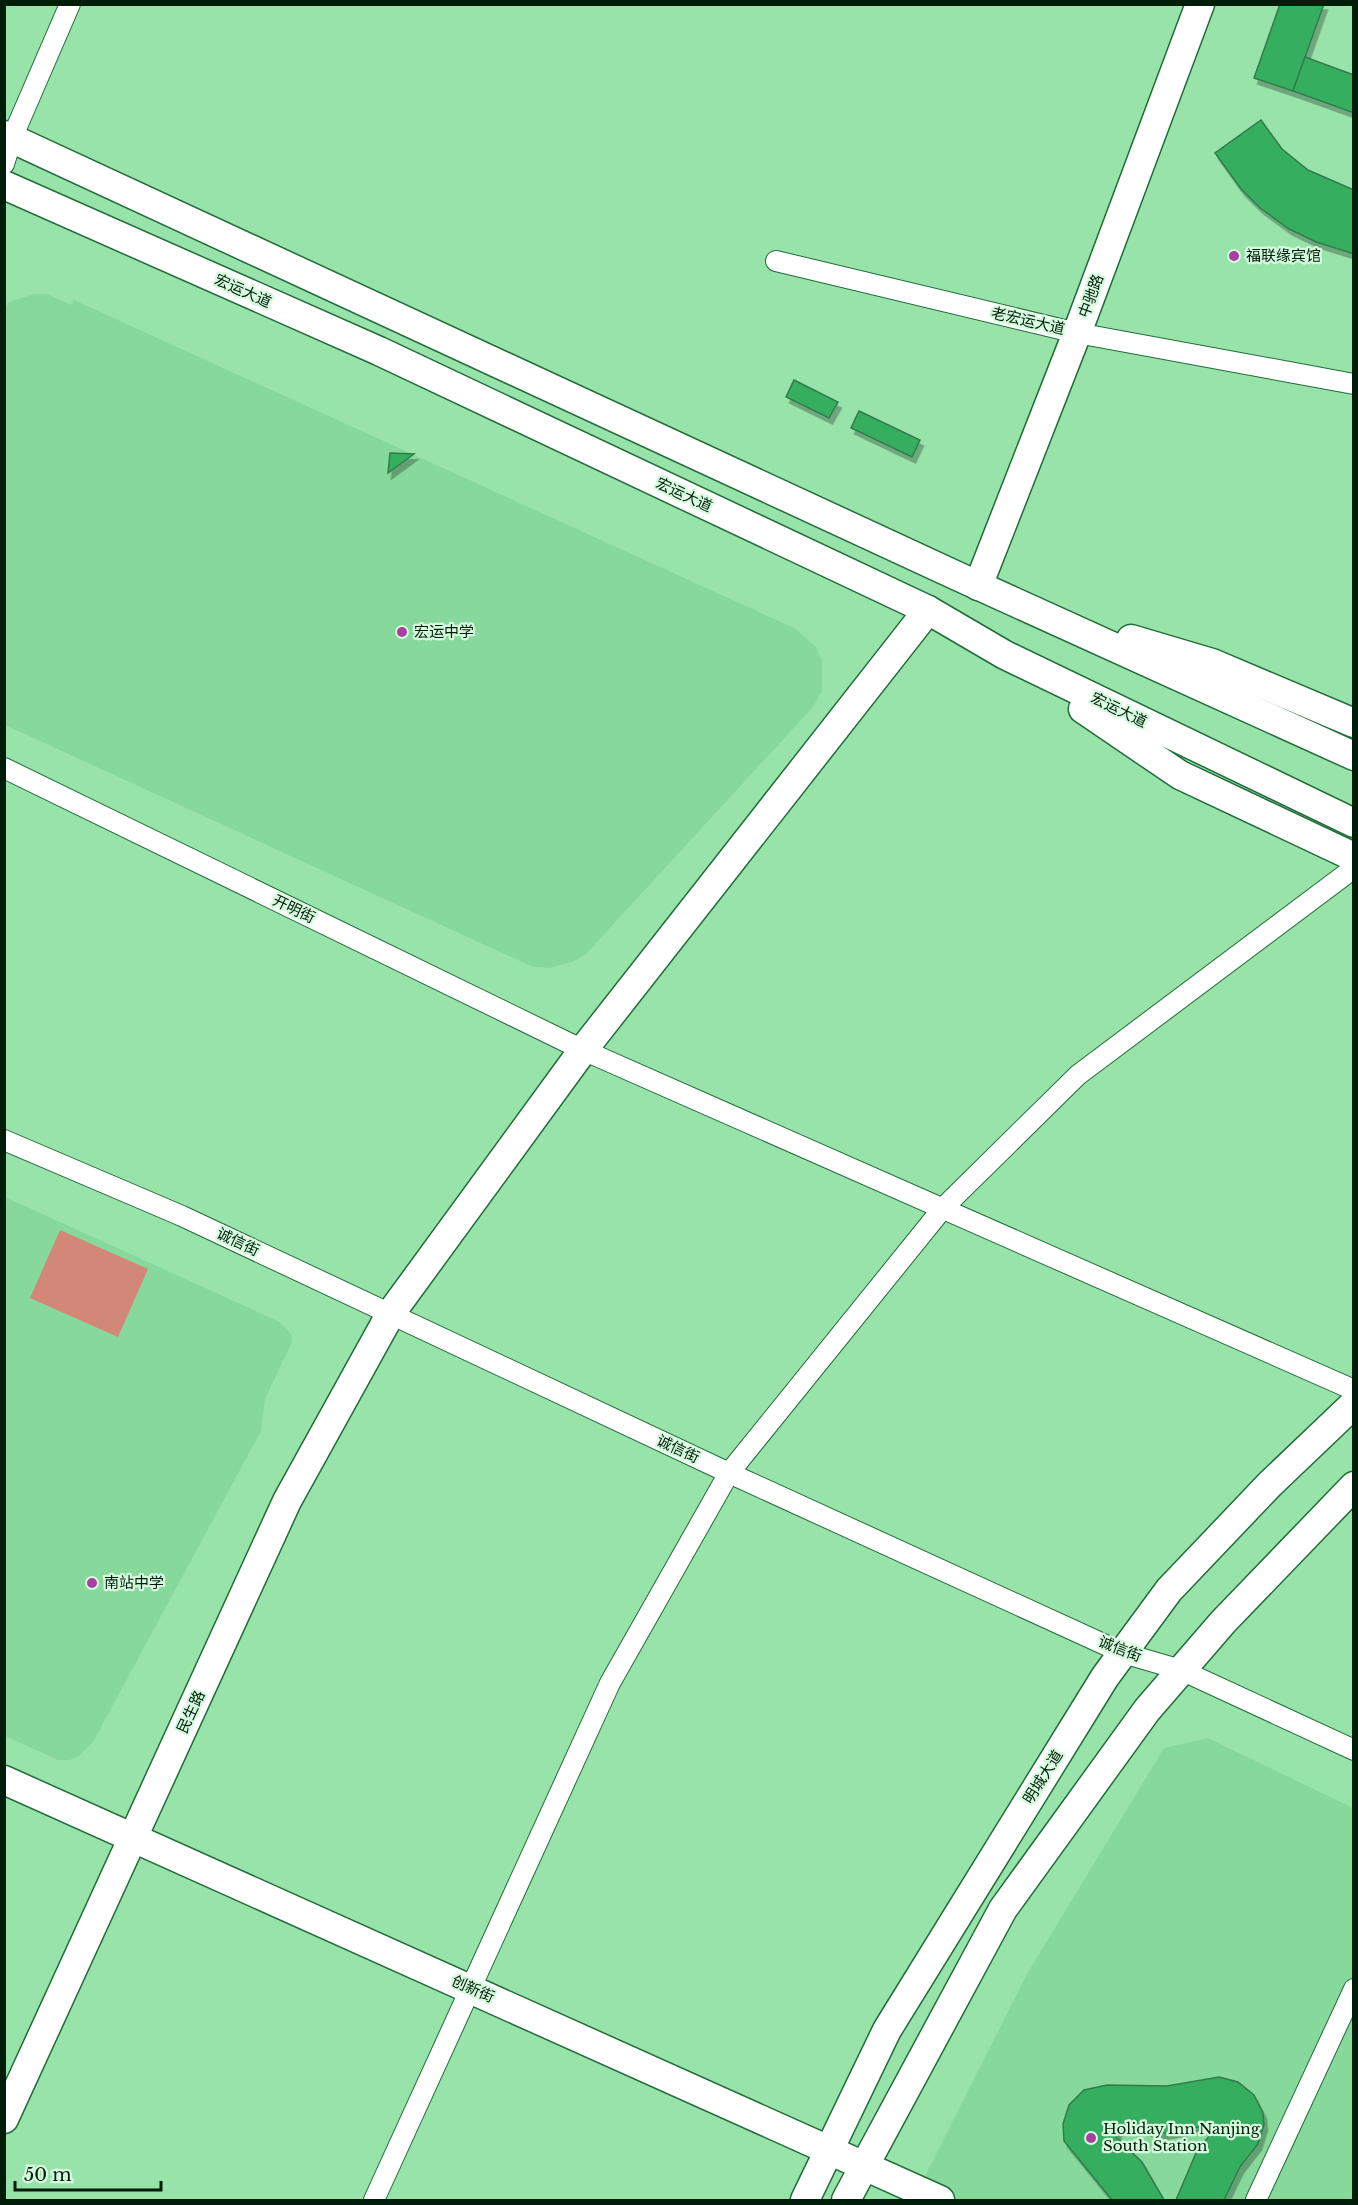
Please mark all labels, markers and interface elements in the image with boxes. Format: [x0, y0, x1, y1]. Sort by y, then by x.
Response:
place label: 福联缘宾馆 [1246, 246, 1321, 265]
marker: 福联缘宾馆 [1227, 249, 1241, 263]
street label: 宏运大道 [212, 270, 274, 311]
street label: 中驰路 [1074, 271, 1107, 320]
street label: 老宏运大道 [989, 303, 1067, 338]
street label: 宏运大道 [653, 473, 715, 516]
place label: 宏运中学 [414, 622, 474, 641]
marker: 宏运中学 [395, 625, 409, 639]
street label: 宏运大道 [1088, 688, 1150, 731]
street label: 开明街 [270, 890, 319, 927]
street label: 诚信街 [214, 1223, 263, 1260]
street label: 诚信街 [654, 1430, 703, 1467]
place label: 南站中学 [104, 1573, 164, 1592]
marker: 南站中学 [85, 1576, 99, 1590]
street label: 诚信街 [1096, 1632, 1145, 1665]
street label: 民生路 [172, 1687, 209, 1736]
street label: 明城大道 [1019, 1746, 1067, 1807]
street label: 创新街 [449, 1971, 498, 2006]
place label: Holiday Inn Nanjing South Station [1103, 2119, 1261, 2155]
marker: Holiday Inn Nanjing South Station [1084, 2131, 1098, 2145]
scale bar [15, 2154, 160, 2192]
text: 50 m [24, 2164, 72, 2186]

